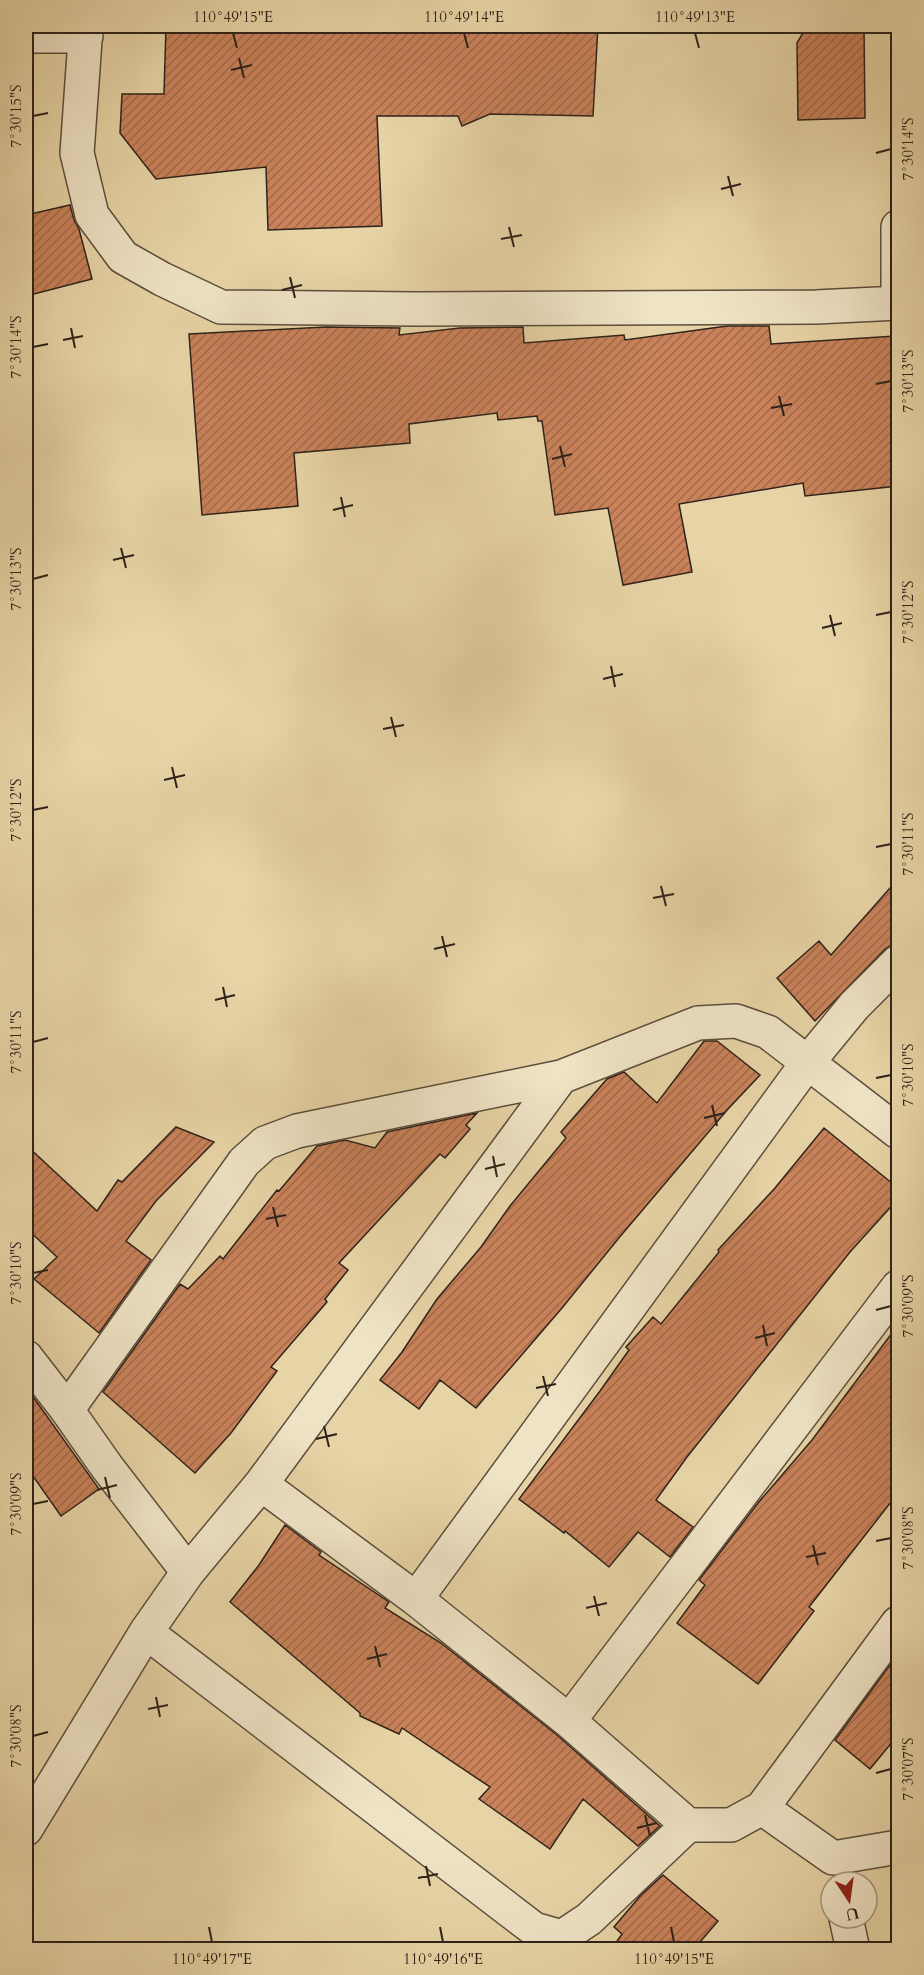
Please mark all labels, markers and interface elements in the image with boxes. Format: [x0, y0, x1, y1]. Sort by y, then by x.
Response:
text: 110°49'15"E [193, 7, 273, 27]
text: 110°49'14"E [424, 7, 504, 27]
text: 110°49'13"E [655, 7, 735, 27]
text: 7°30'15"S [6, 84, 26, 148]
text: 7°30'14"S [898, 117, 918, 181]
text: 7°30'14"S [6, 315, 26, 379]
text: 7°30'13"S [898, 349, 918, 413]
text: 7°30'13"S [6, 547, 26, 611]
text: 7°30'12"S [898, 580, 918, 644]
text: 7°30'12"S [6, 778, 26, 842]
text: 7°30'11"S [898, 812, 918, 876]
text: 7°30'11"S [6, 1010, 26, 1074]
text: 7°30'10"S [898, 1043, 918, 1107]
text: 7°30'10"S [6, 1241, 26, 1305]
text: 7°30'09"S [898, 1274, 918, 1338]
text: 7°30'09"S [6, 1472, 26, 1536]
text: 7°30'08"S [898, 1506, 918, 1570]
text: 7°30'08"S [6, 1704, 26, 1768]
text: 7°30'07"S [898, 1737, 918, 1801]
north arrow [819, 1870, 879, 1930]
text: U [843, 1901, 861, 1926]
text: 110°49'17"E [172, 1949, 252, 1969]
text: 110°49'16"E [403, 1949, 483, 1969]
text: 110°49'15"E [634, 1949, 714, 1969]

